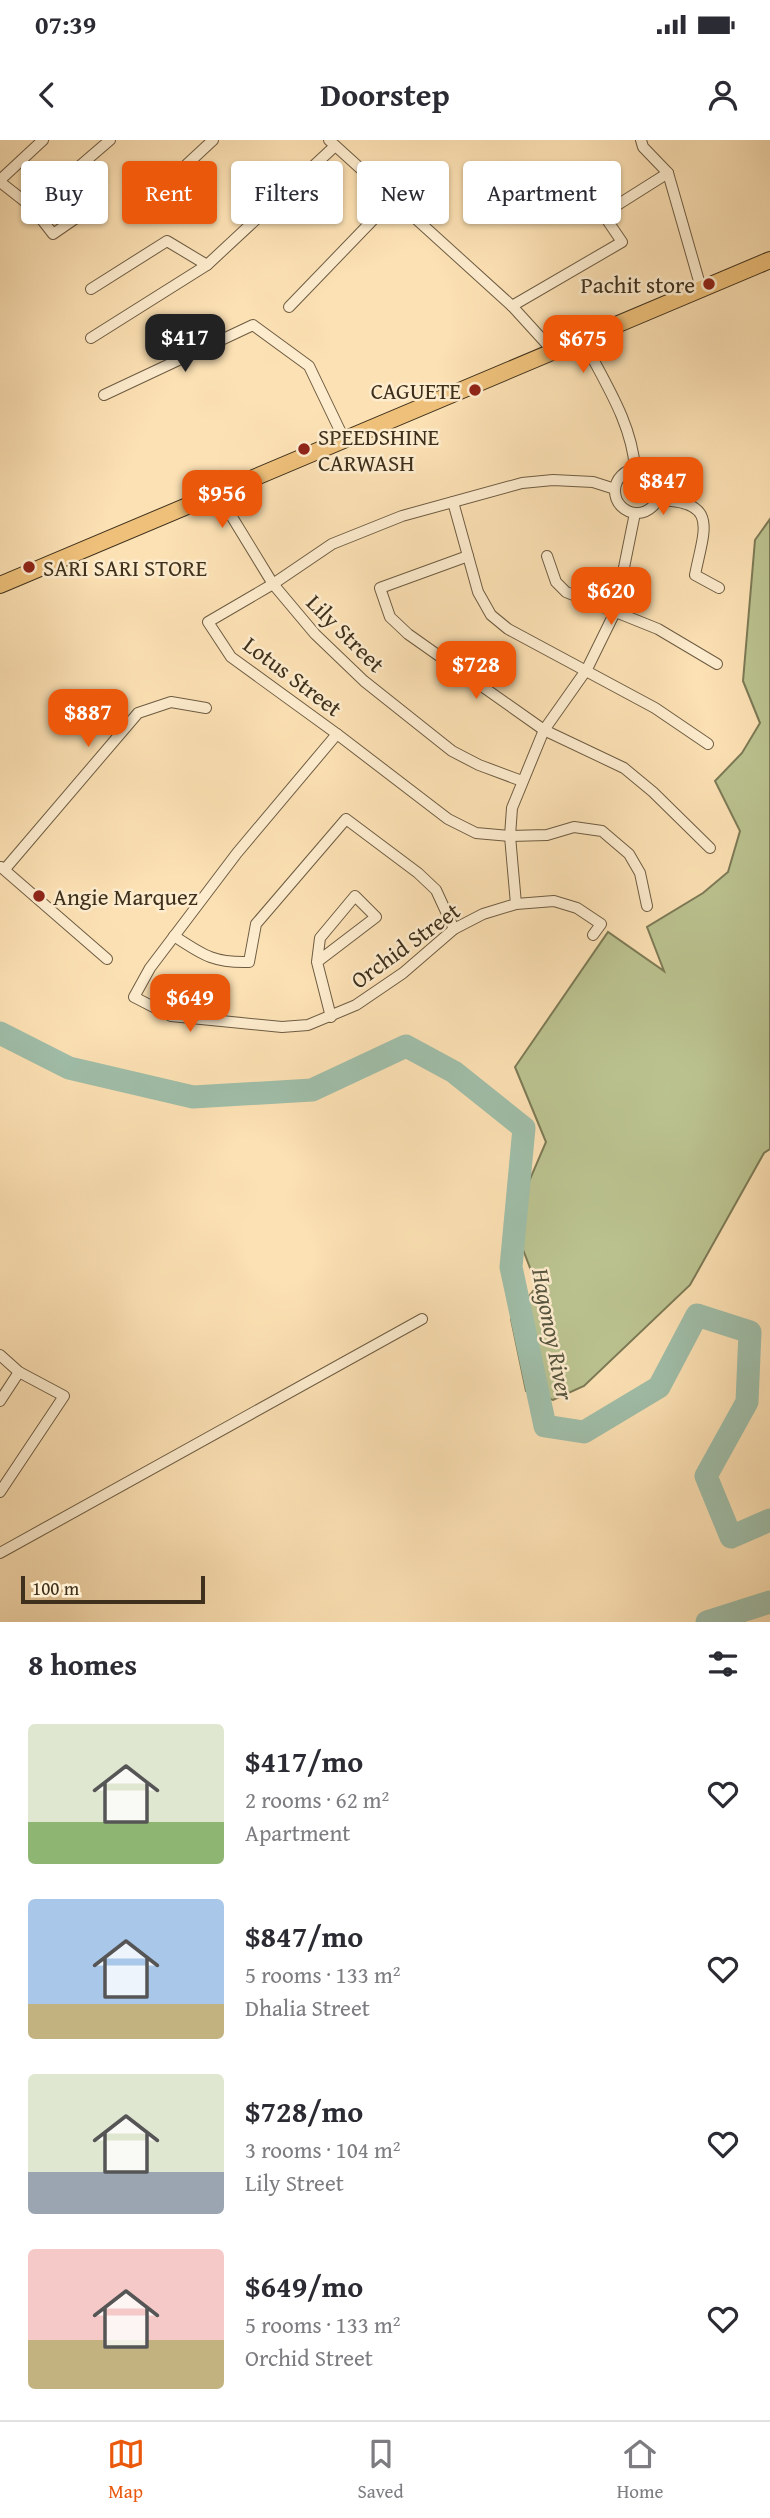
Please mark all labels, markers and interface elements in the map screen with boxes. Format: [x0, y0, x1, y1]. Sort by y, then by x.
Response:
text: 07:39 [35, 5, 96, 44]
text: Doorstep [320, 71, 450, 118]
icon: back [28, 76, 66, 114]
icon: person [704, 76, 742, 114]
chip: Buy [21, 161, 108, 224]
chip: Rent [122, 161, 217, 224]
chip: Filters [231, 161, 343, 224]
chip: New [357, 161, 449, 224]
chip: Apartment [463, 161, 621, 224]
place label: Pachit store [580, 268, 695, 301]
marker: Pachit store [701, 276, 717, 292]
pin: $417 [144, 314, 226, 374]
pin: $675 [542, 316, 624, 375]
text: $417 [161, 320, 209, 353]
text: $675 [559, 321, 607, 354]
place label: CAGUETE [371, 374, 461, 407]
marker: CAGUETE [467, 382, 483, 398]
place label: SPEEDSHINE CARWASH [318, 420, 439, 479]
marker: SPEEDSHINE CARWASH [296, 441, 312, 457]
pin: $847 [622, 458, 704, 517]
text: $847 [639, 463, 687, 496]
pin: $956 [181, 470, 263, 530]
text: $956 [198, 476, 246, 509]
place label: SARI SARI STORE [43, 551, 207, 584]
marker: SARI SARI STORE [21, 559, 37, 575]
pin: $620 [570, 568, 652, 627]
text: $620 [587, 573, 635, 606]
street label: Lily Street [299, 586, 393, 680]
street label: Lotus Street [237, 628, 349, 724]
pin: $728 [435, 642, 517, 701]
text: $728 [452, 647, 500, 680]
pin: $887 [47, 690, 129, 749]
text: $887 [64, 695, 112, 728]
place label: Angie Marquez [53, 880, 198, 913]
marker: Angie Marquez [31, 888, 47, 904]
street label: Orchid Street [344, 894, 466, 996]
pin: $649 [149, 974, 231, 1034]
text: $649 [166, 980, 214, 1013]
water label: Hagonoy River [523, 1264, 583, 1404]
scale bar [21, 1573, 205, 1605]
text: 100 m [32, 1574, 79, 1602]
text: 8 homes [28, 1642, 137, 1686]
icon: filters [704, 1645, 742, 1683]
text: $417/mo [245, 1739, 363, 1783]
icon: home [84, 1752, 168, 1836]
icon: heart [704, 1775, 742, 1813]
text: 2 rooms · 62 m² [245, 1783, 389, 1816]
text: Apartment [245, 1816, 350, 1849]
text: $847/mo [245, 1914, 363, 1958]
icon: home [84, 1927, 168, 2011]
icon: heart [704, 1950, 742, 1988]
text: 5 rooms · 133 m² [245, 1958, 400, 1991]
text: Dhalia Street [245, 1991, 370, 2024]
text: $728/mo [245, 2089, 363, 2133]
icon: home [84, 2102, 168, 2186]
icon: heart [704, 2125, 742, 2163]
text: 3 rooms · 104 m² [245, 2133, 400, 2166]
text: Lily Street [245, 2166, 344, 2199]
text: $649/mo [245, 2264, 363, 2308]
icon: home [84, 2277, 168, 2361]
icon: heart [704, 2300, 742, 2338]
text: 5 rooms · 133 m² [245, 2308, 400, 2341]
text: Orchid Street [245, 2341, 373, 2374]
tab: Map [107, 2435, 145, 2505]
tab: Saved [358, 2435, 404, 2505]
tab: Home [617, 2435, 663, 2505]

